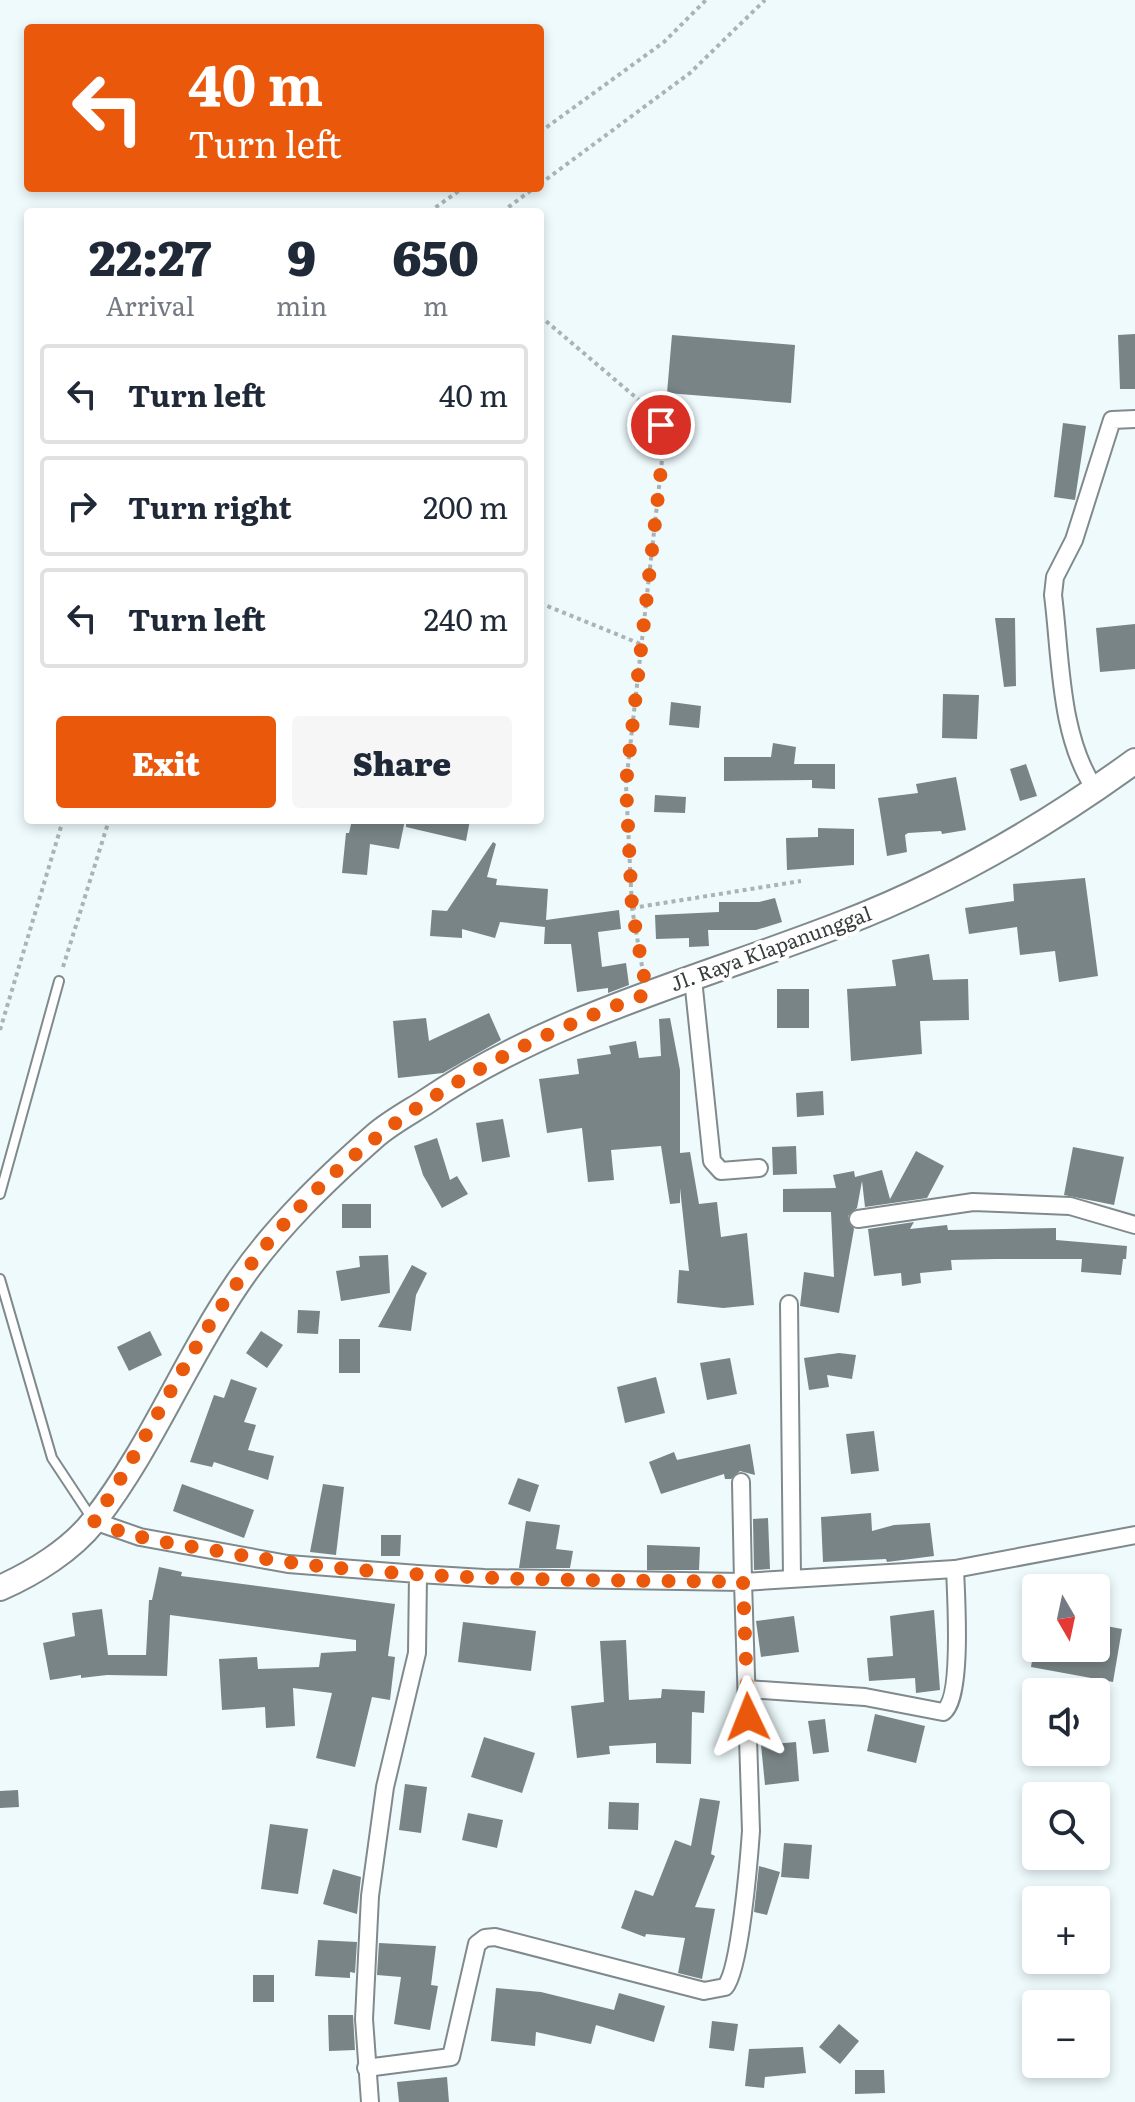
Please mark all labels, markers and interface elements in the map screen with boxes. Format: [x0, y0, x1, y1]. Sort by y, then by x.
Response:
text: 40 m [188, 40, 323, 123]
icon: left [56, 56, 160, 160]
text: Turn left [188, 116, 342, 169]
text: 22:27 [89, 220, 211, 291]
text: 9 [287, 220, 316, 291]
text: 650 [392, 220, 479, 291]
text: Arrival [106, 285, 194, 324]
text: min [276, 285, 327, 324]
text: m [423, 285, 448, 324]
icon: left [60, 372, 104, 416]
text: Turn left [128, 372, 266, 416]
text: 40 m [439, 372, 508, 416]
pin [627, 391, 695, 459]
icon: arrive [639, 403, 683, 447]
icon: right [60, 484, 104, 528]
text: Turn right [128, 484, 292, 528]
text: 200 m [423, 484, 508, 528]
icon: left [60, 596, 104, 640]
text: Turn left [128, 596, 266, 640]
text: 240 m [424, 596, 508, 640]
button: Exit [56, 716, 276, 808]
button: Share [292, 716, 512, 808]
street label: Jl. Raya Klapanunggal [666, 897, 875, 997]
north arrow [1022, 1574, 1110, 1662]
map controls [1022, 1574, 1110, 2078]
position arrow [706, 1675, 790, 1759]
button: sound [1022, 1678, 1110, 1766]
button: search [1022, 1782, 1110, 1870]
button: + [1022, 1886, 1110, 1974]
button: − [1022, 1990, 1110, 2078]

